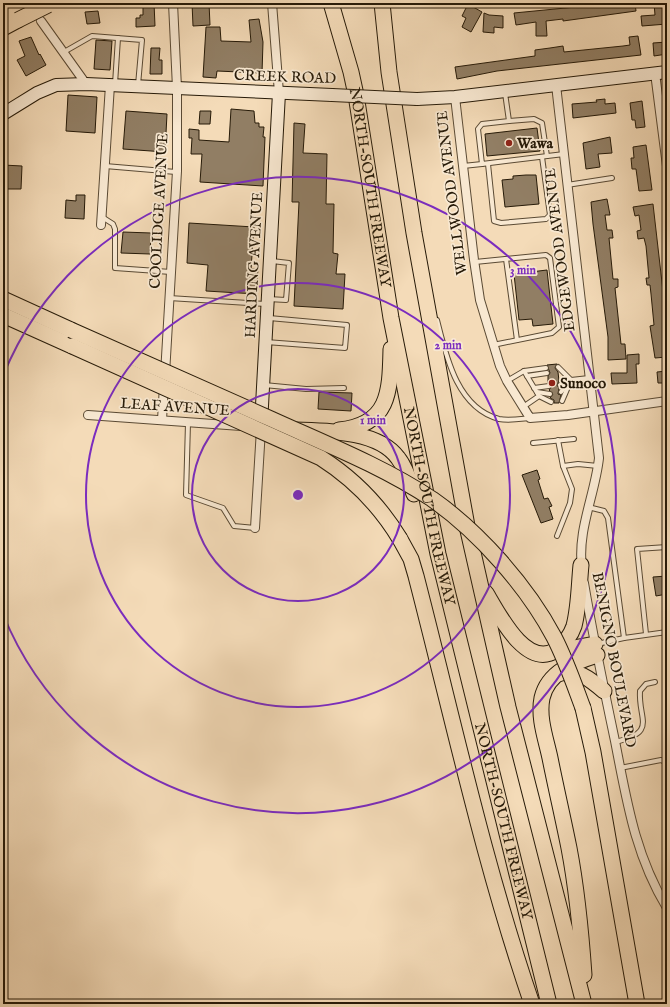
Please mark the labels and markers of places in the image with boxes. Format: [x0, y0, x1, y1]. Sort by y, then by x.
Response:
place label: Wawa [516, 134, 553, 153]
marker: Wawa [504, 138, 514, 148]
place label: Sunoco [560, 374, 606, 393]
marker: Sunoco [547, 378, 557, 388]
centre of rings [291, 488, 305, 502]

